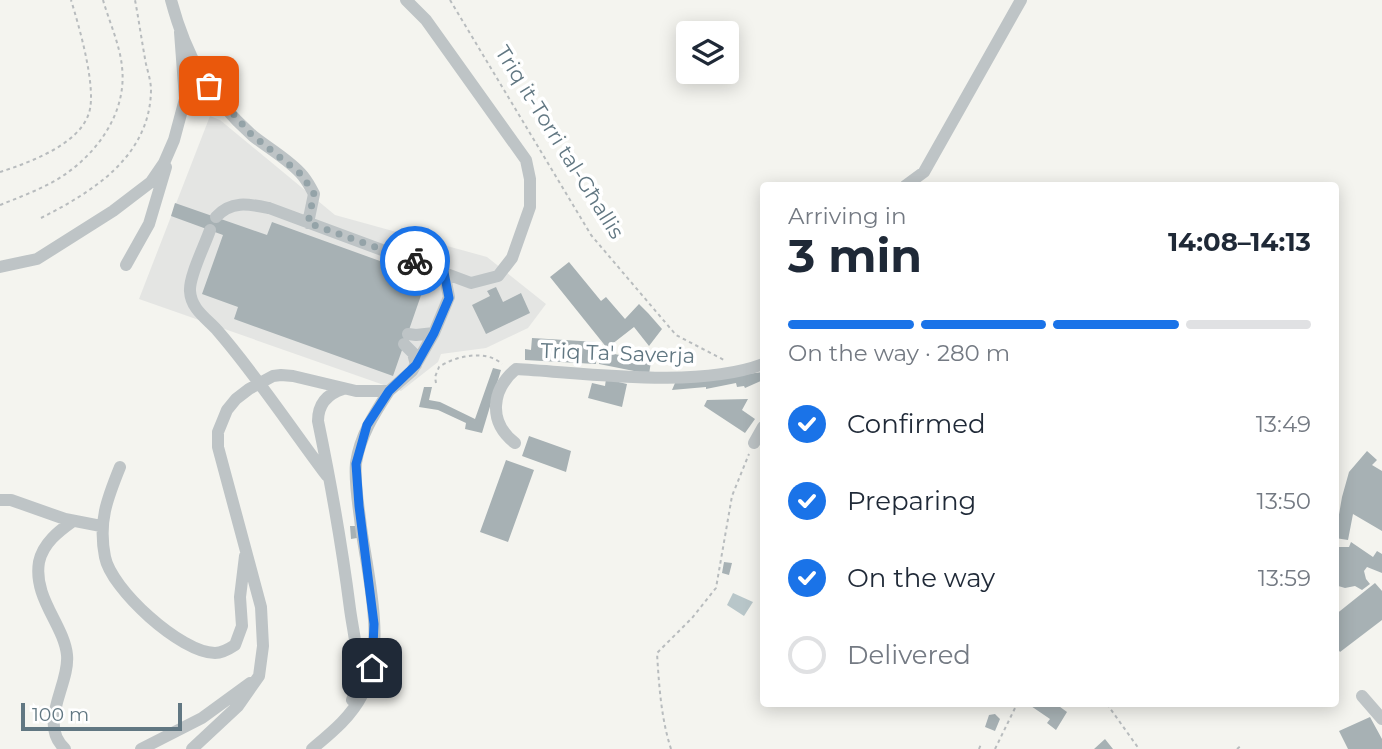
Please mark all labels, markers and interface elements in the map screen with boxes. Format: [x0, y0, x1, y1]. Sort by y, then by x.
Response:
map controls [676, 21, 739, 84]
button: layers [676, 21, 739, 84]
street label: Triq it-Torri tal-Għallis [490, 41, 630, 243]
pin [179, 56, 239, 116]
icon: bag [190, 67, 228, 105]
text: Arriving in [788, 202, 907, 230]
courier [380, 226, 450, 296]
text: 14:08–14:13 [1168, 226, 1311, 258]
text: 3 min [788, 227, 922, 284]
icon: bike [396, 242, 434, 280]
street label: Triq Ta' Saverja [540, 338, 696, 368]
text: On the way · 280 m [788, 339, 1010, 367]
icon: check [788, 405, 826, 443]
text: Confirmed [847, 408, 986, 440]
text: 13:49 [1256, 410, 1311, 438]
icon: check [788, 482, 826, 520]
text: Preparing [847, 485, 976, 517]
text: 13:50 [1257, 487, 1311, 515]
icon: check [788, 559, 826, 597]
text: On the way [847, 562, 995, 594]
text: 13:59 [1258, 564, 1311, 592]
pin [342, 638, 402, 698]
text: Delivered [847, 639, 971, 671]
icon: home [353, 649, 391, 687]
scale bar [21, 700, 182, 732]
text: 100 m [32, 703, 89, 726]

